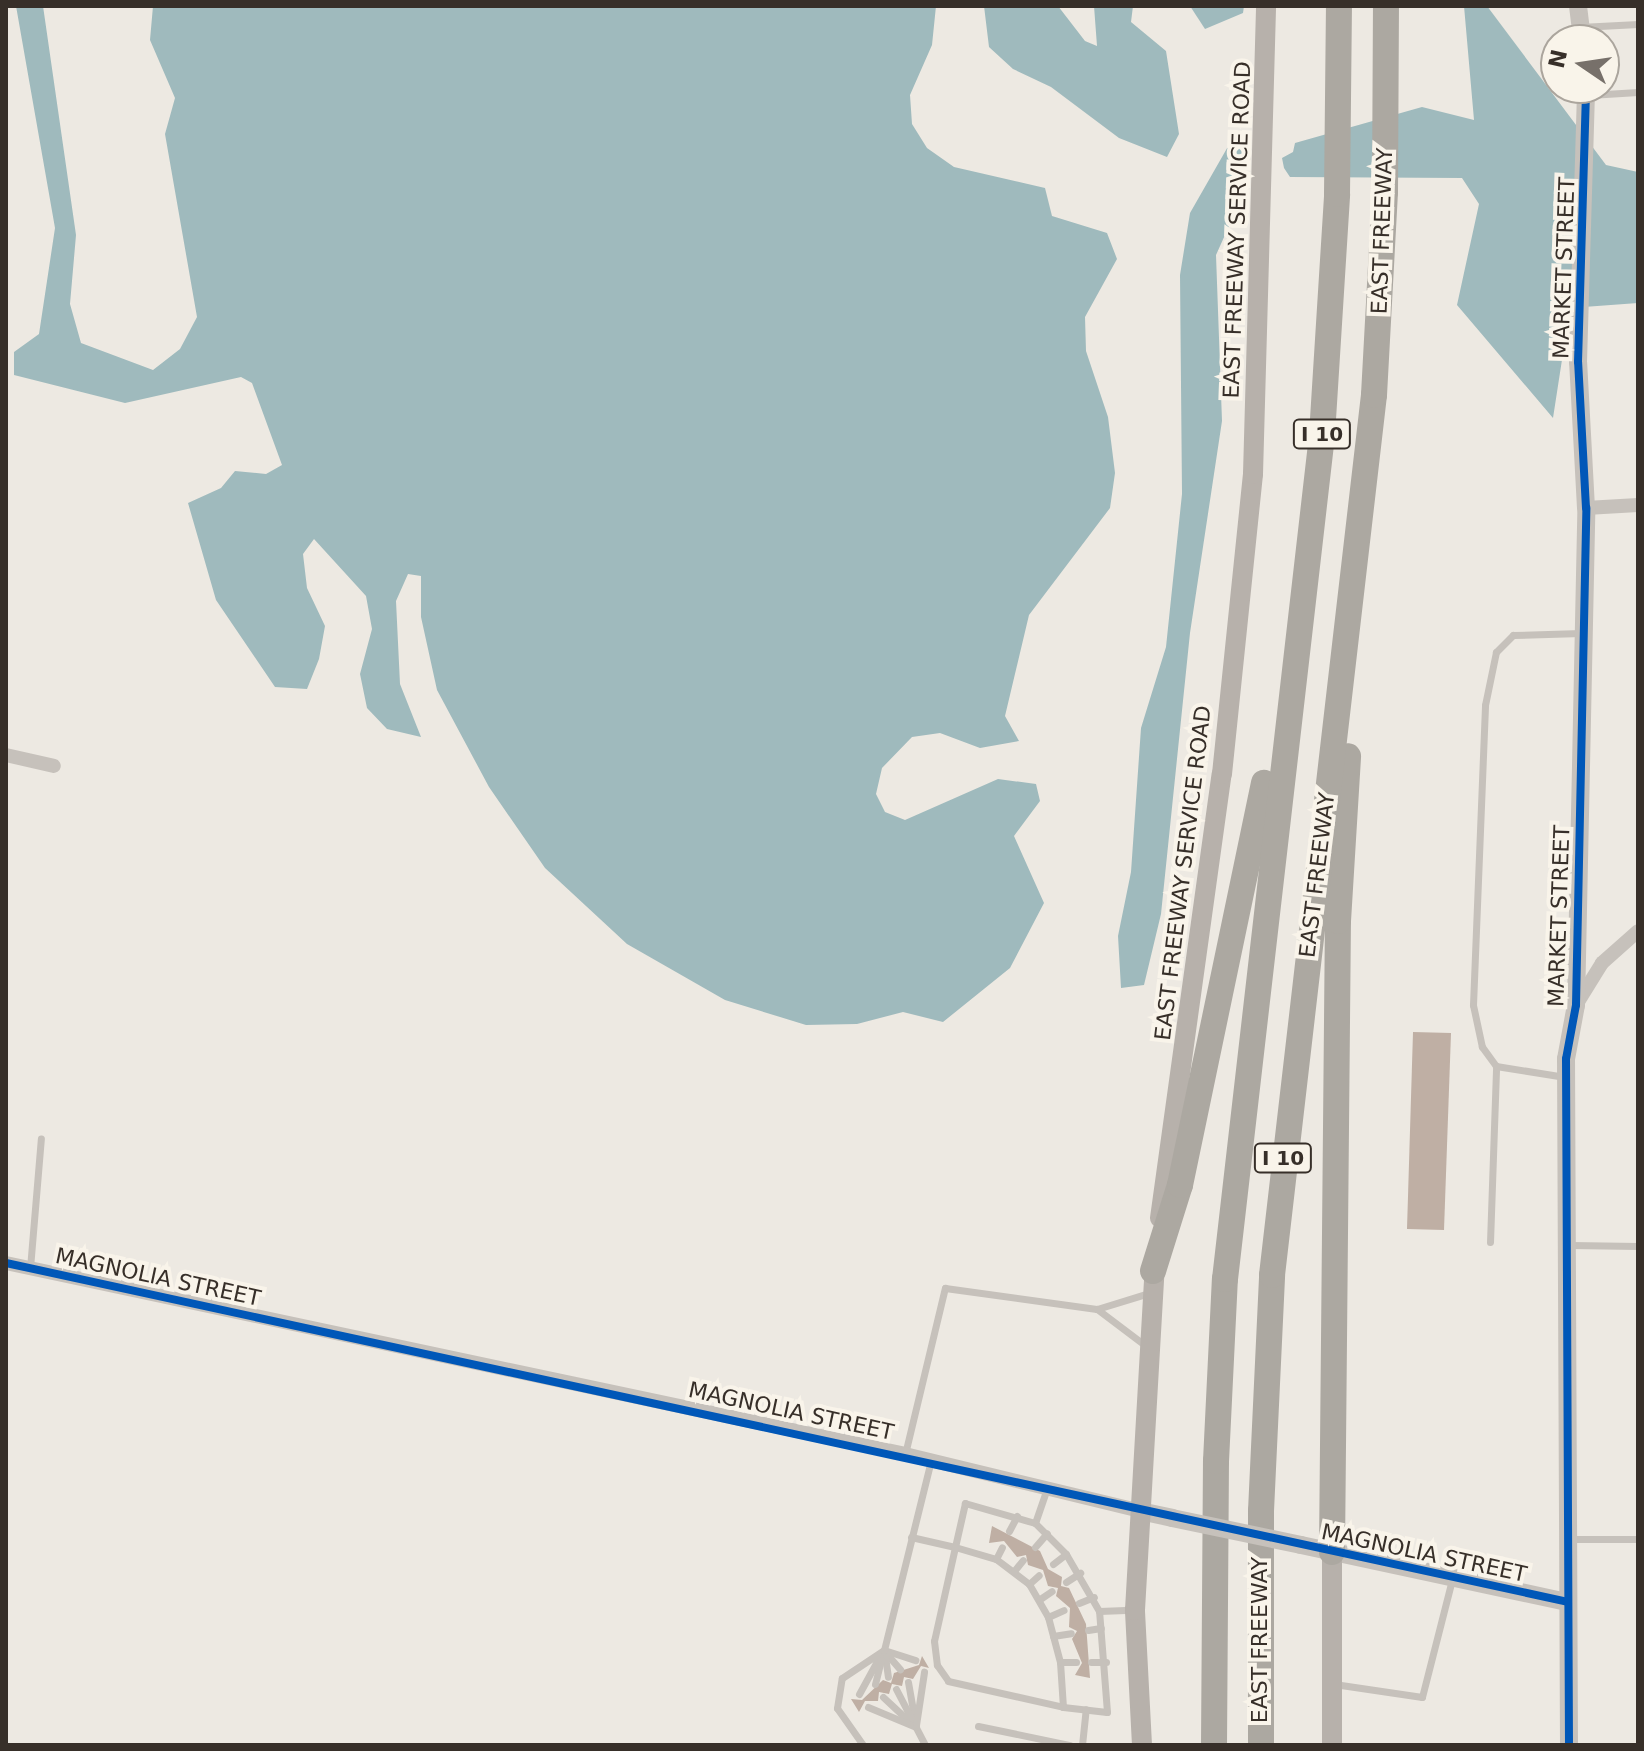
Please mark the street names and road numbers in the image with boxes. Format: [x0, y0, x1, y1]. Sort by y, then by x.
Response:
street label: EAST FREEWAY SERVICE ROAD [1218, 61, 1256, 399]
street label: EAST FREEWAY [1366, 147, 1398, 315]
street label: MARKET STREET [1548, 177, 1580, 359]
road number: I 10 [1292, 418, 1352, 450]
street label: EAST FREEWAY SERVICE ROAD [1149, 704, 1217, 1042]
street label: EAST FREEWAY [1294, 791, 1340, 959]
street label: MARKET STREET [1543, 825, 1575, 1007]
road number: I 10 [1253, 1142, 1313, 1174]
street label: MAGNOLIA STREET [53, 1242, 263, 1312]
street label: MAGNOLIA STREET [686, 1376, 896, 1446]
street label: MAGNOLIA STREET [1319, 1518, 1529, 1588]
street label: EAST FREEWAY [1247, 1557, 1273, 1723]

